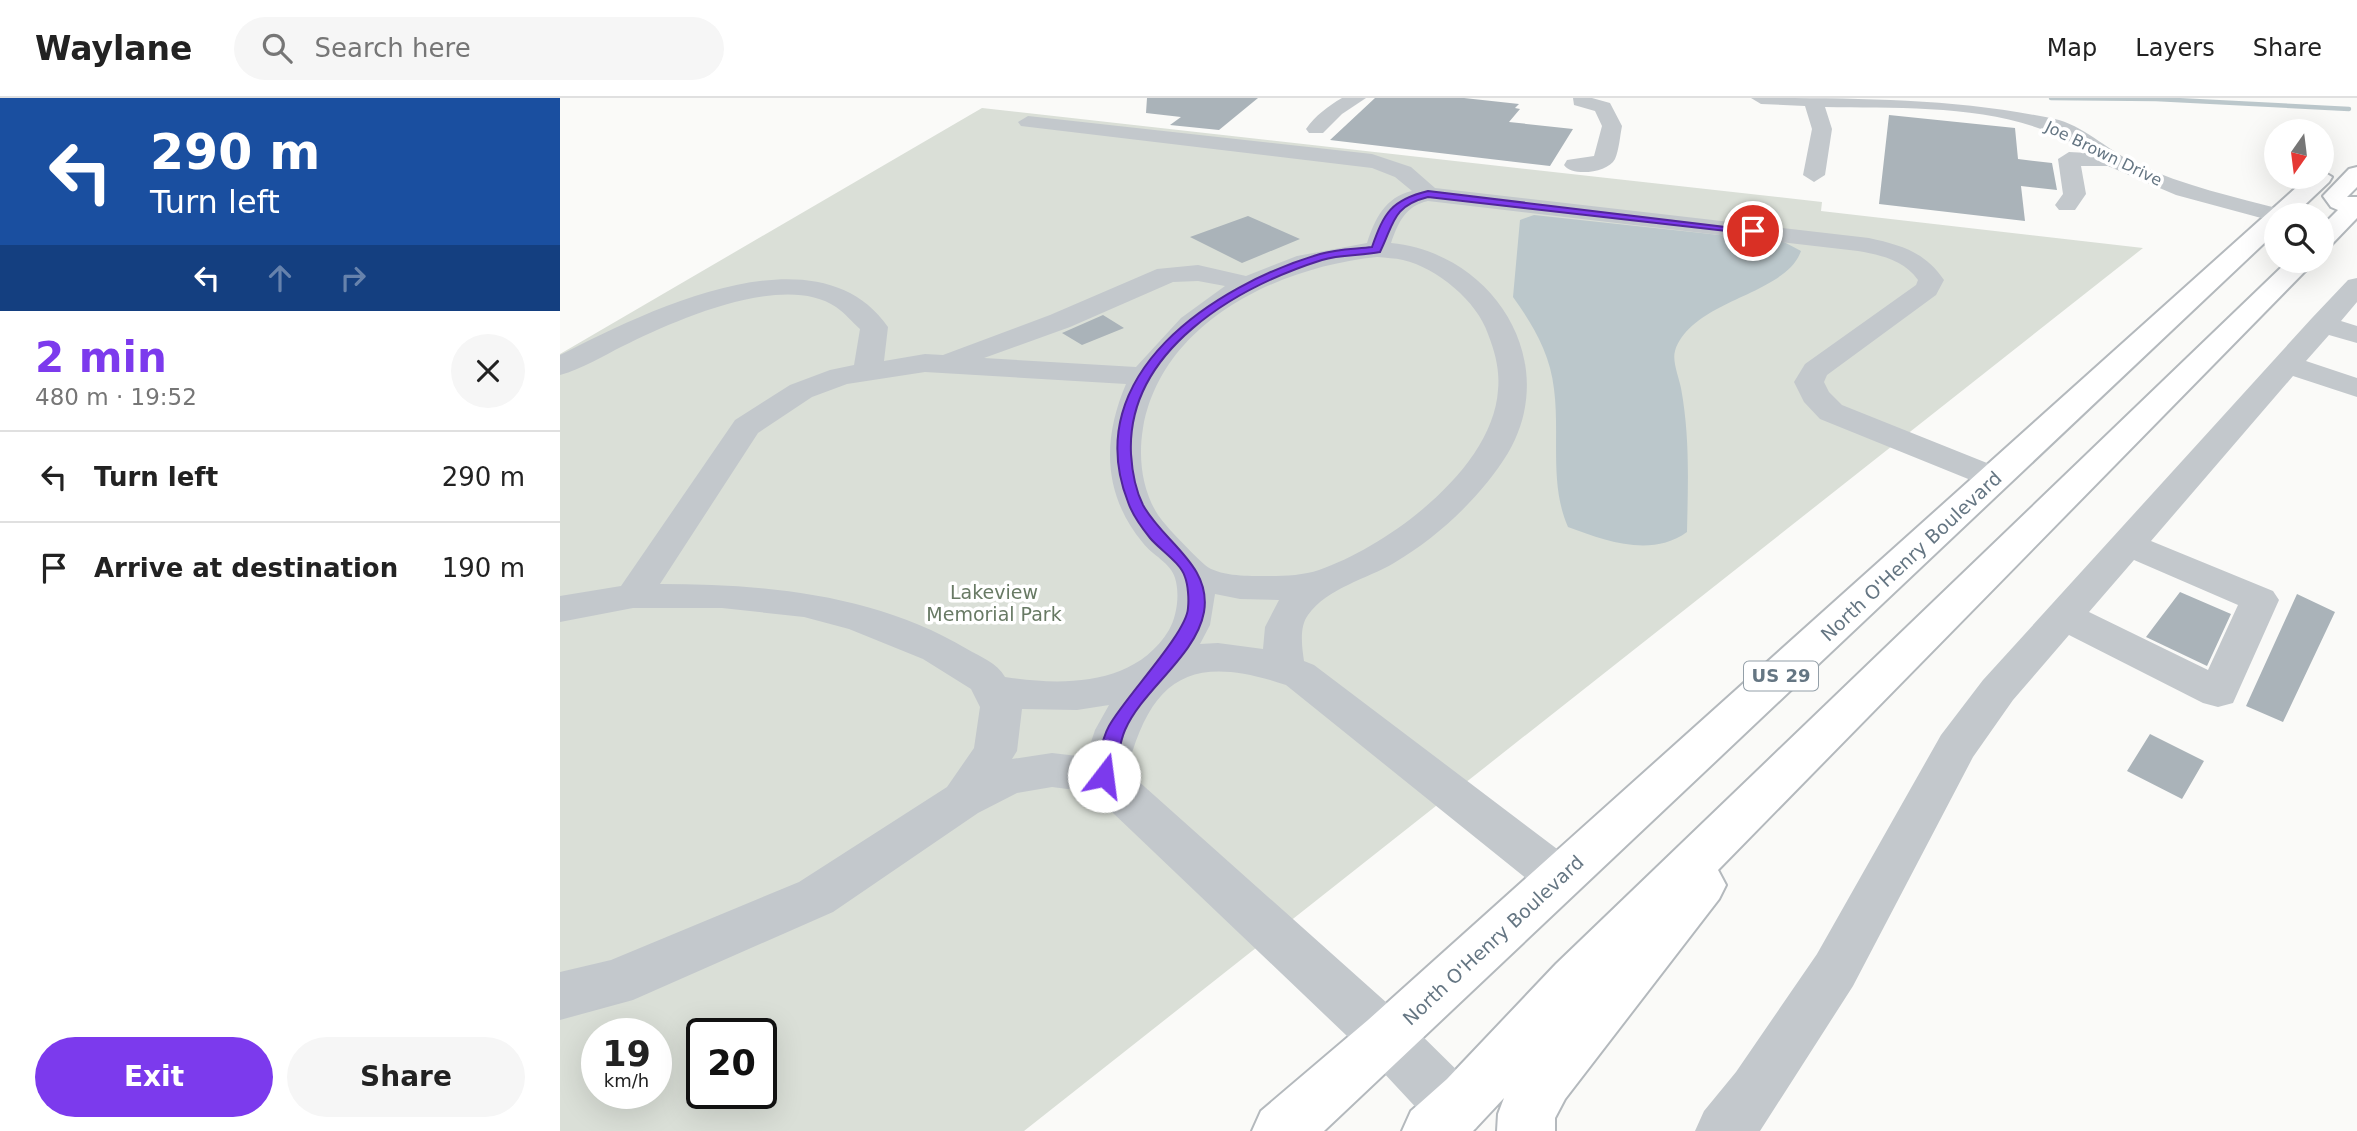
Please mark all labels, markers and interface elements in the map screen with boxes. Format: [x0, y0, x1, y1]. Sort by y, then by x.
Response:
search box [234, 17, 724, 80]
text: Waylane [35, 29, 192, 68]
icon: search [258, 29, 296, 67]
text: Search here [314, 33, 471, 63]
text: Map [2047, 34, 2097, 62]
text: Layers [2135, 34, 2215, 62]
text: Share [2253, 34, 2322, 62]
street label: Joe Brown Drive [2041, 117, 2165, 190]
north arrow [2264, 119, 2334, 189]
map controls [2264, 119, 2334, 273]
text: 290 m [150, 124, 320, 181]
icon: left [35, 126, 126, 217]
text: Turn left [150, 183, 280, 221]
pin [1723, 201, 1783, 261]
button: search [2264, 203, 2334, 273]
icon: arrive [1734, 212, 1772, 250]
icon: left [188, 259, 226, 297]
icon: ahead [261, 259, 299, 297]
icon: right [334, 259, 372, 297]
text: 2 min [35, 333, 167, 382]
button: close [451, 334, 525, 408]
text: 480 m · 19:52 [35, 384, 197, 410]
icon: left [35, 458, 73, 496]
text: Turn left [94, 462, 218, 492]
text: 290 m [442, 462, 525, 492]
street label: North O'Henry Boulevard [1816, 467, 2006, 645]
icon: arrive [35, 549, 73, 587]
text: Arrive at destination [94, 553, 398, 583]
text: 190 m [442, 553, 525, 583]
park label: Lakeview Memorial Park [926, 581, 1062, 625]
road number: US 29 [1744, 662, 1818, 690]
position arrow [1067, 739, 1141, 813]
street label: North O'Henry Boulevard [1398, 851, 1588, 1029]
speed limit sign: 20 [686, 1018, 777, 1109]
text: 19 [602, 1034, 651, 1074]
button: Exit [35, 1037, 273, 1117]
button: Share [287, 1037, 525, 1117]
text: km/h [604, 1070, 649, 1091]

